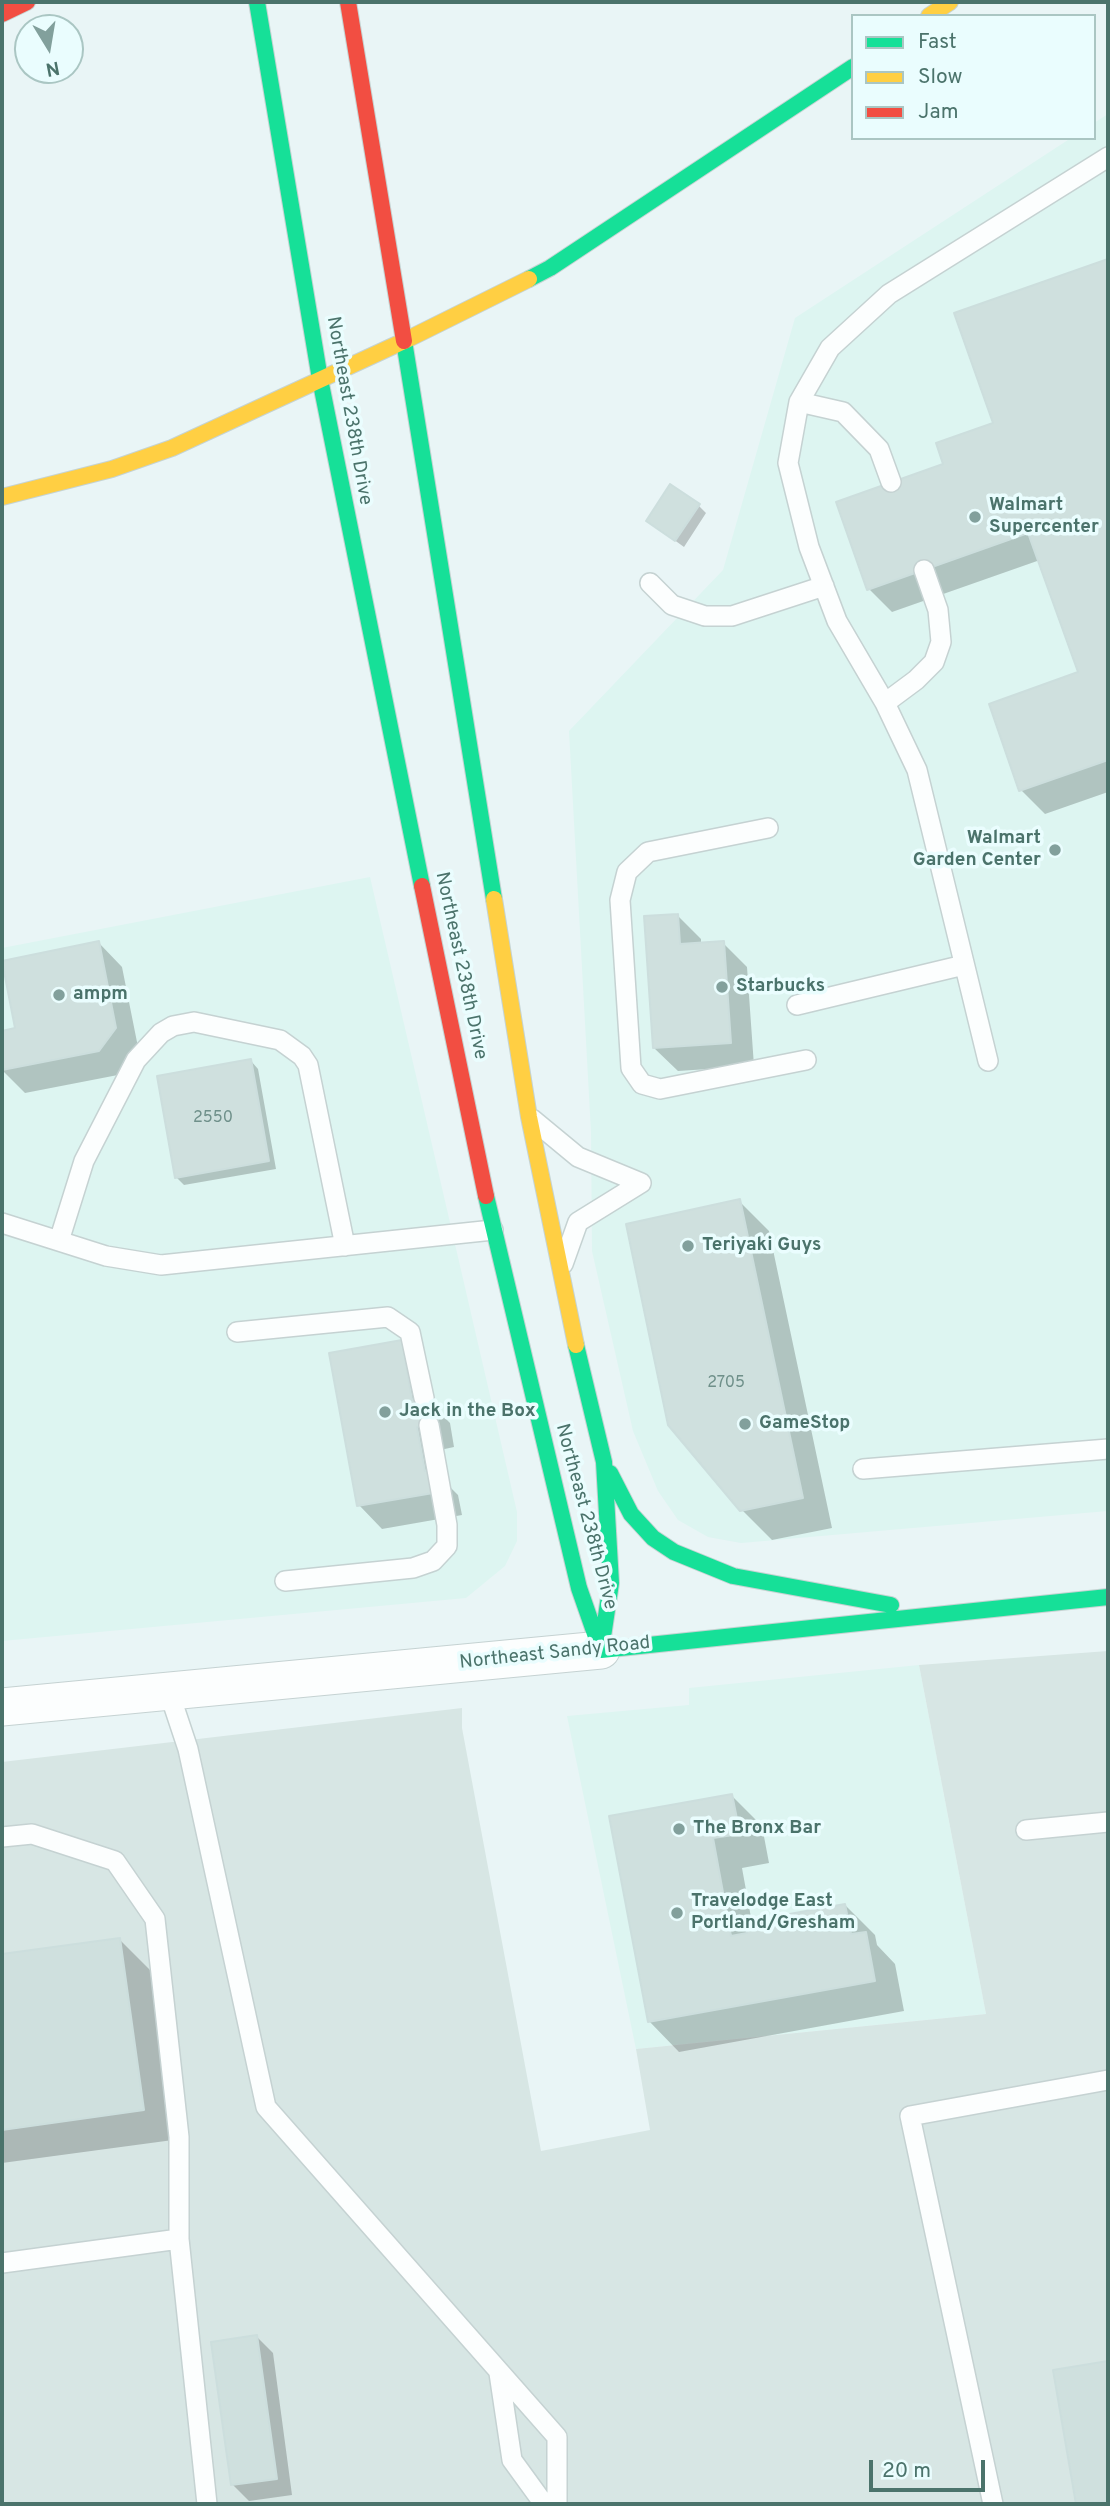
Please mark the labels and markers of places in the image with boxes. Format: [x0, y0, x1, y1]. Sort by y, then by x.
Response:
place label: Walmart Supercenter [989, 495, 1099, 539]
marker: Walmart Supercenter [967, 509, 983, 525]
place label: Walmart Garden Center [913, 828, 1041, 872]
marker: Walmart Garden Center [1047, 842, 1063, 858]
place label: Starbucks [736, 976, 825, 998]
marker: Starbucks [714, 979, 730, 995]
place label: ampm [73, 984, 128, 1006]
marker: ampm [51, 987, 67, 1003]
place label: Teriyaki Guys [702, 1235, 821, 1257]
marker: Teriyaki Guys [680, 1238, 696, 1254]
place label: Jack in the Box [399, 1401, 536, 1423]
marker: Jack in the Box [377, 1404, 393, 1420]
place label: GameStop [759, 1413, 850, 1435]
marker: GameStop [737, 1416, 753, 1432]
place label: The Bronx Bar [693, 1818, 821, 1840]
marker: The Bronx Bar [671, 1821, 687, 1837]
place label: Travelodge East Portland/Gresham [691, 1891, 855, 1935]
marker: Travelodge East Portland/Gresham [669, 1905, 685, 1921]

